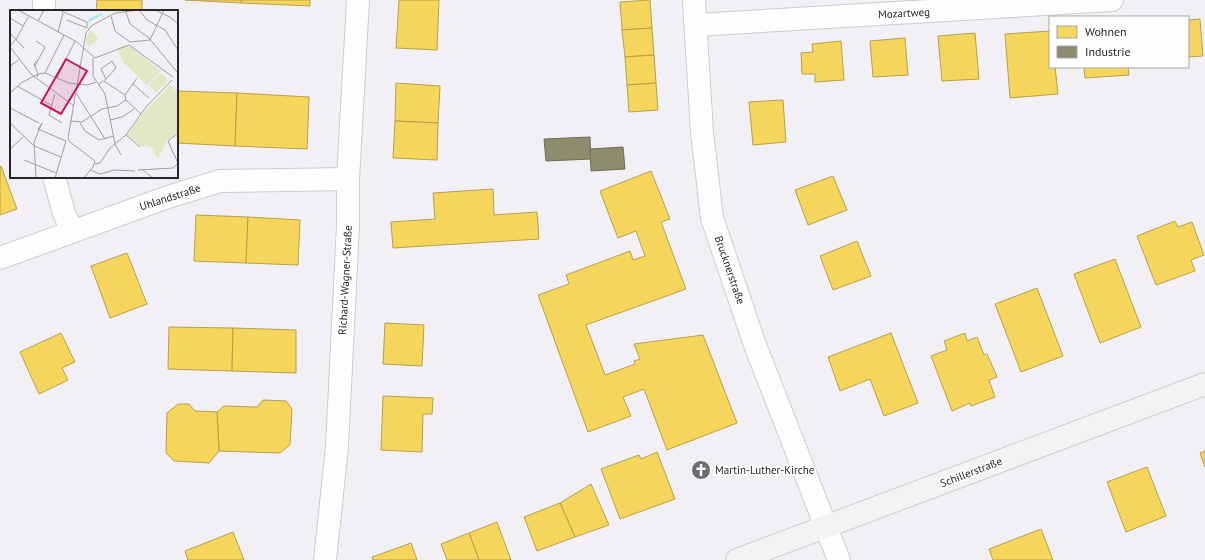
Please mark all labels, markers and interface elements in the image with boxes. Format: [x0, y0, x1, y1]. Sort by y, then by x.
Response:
street label: Mozartweg [878, 5, 930, 21]
inset map [10, 10, 178, 178]
legend [1049, 16, 1189, 68]
text: Wohnen [1085, 24, 1127, 39]
text: Industrie [1085, 44, 1131, 59]
street label: Uhlandstraße [138, 180, 203, 213]
street label: Richard-Wagner-Straße [335, 224, 355, 335]
street label: Brucknerstraße [712, 234, 748, 306]
street label: Schillerstraße [938, 454, 1004, 490]
church icon: Martin-Luther-Kirche [690, 459, 712, 481]
place label: Martin-Luther-Kirche [715, 463, 815, 477]

